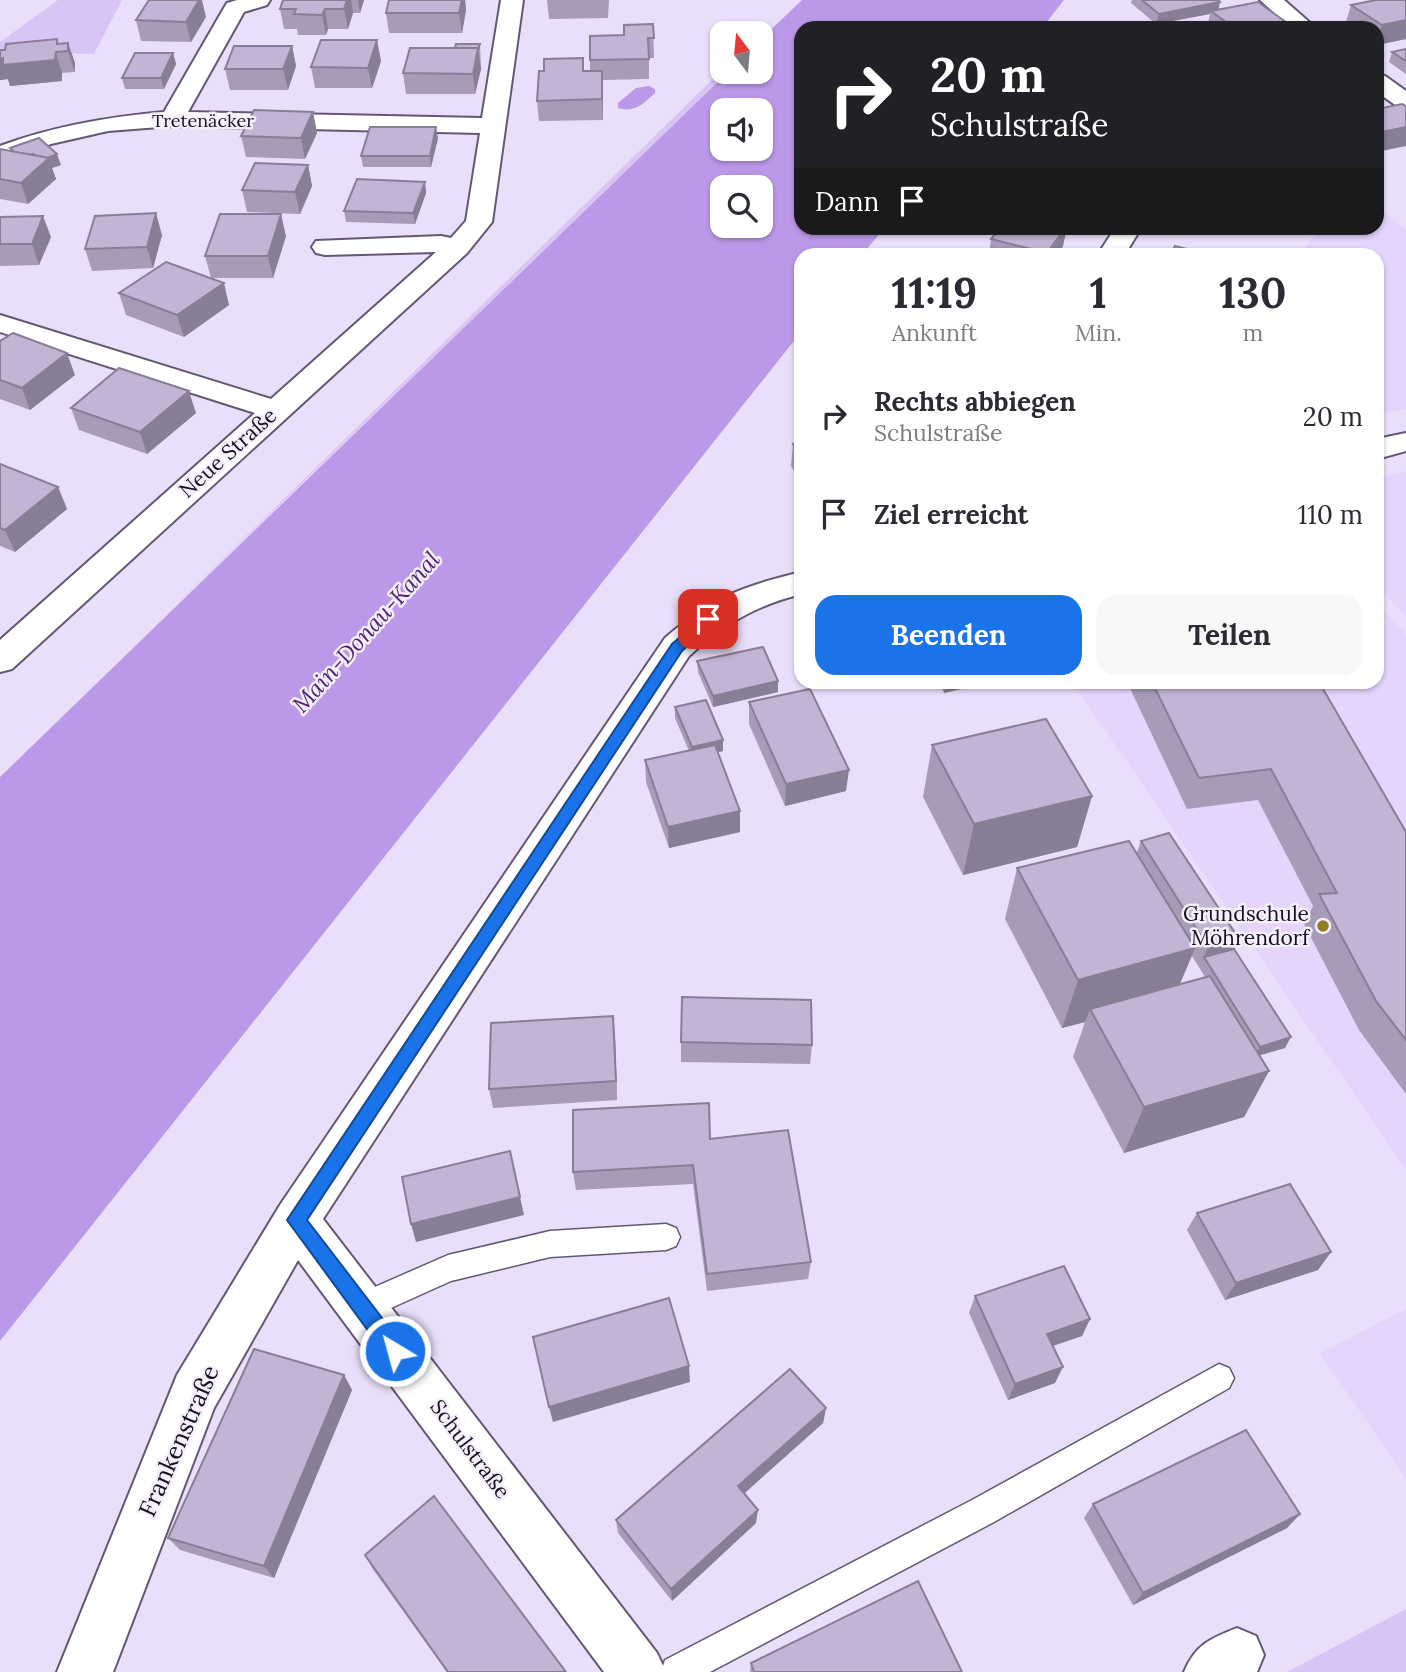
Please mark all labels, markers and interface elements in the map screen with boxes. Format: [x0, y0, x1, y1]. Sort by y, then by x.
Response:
north arrow [710, 21, 774, 84]
map controls [710, 21, 773, 238]
text: 20 m [930, 43, 1045, 105]
icon: right [815, 49, 906, 140]
button: sound [710, 98, 773, 161]
text: Schulstraße [930, 104, 1109, 145]
street label: Tretenäcker [152, 109, 254, 132]
button: search [710, 175, 773, 238]
icon: arrive [893, 182, 931, 220]
text: Dann [815, 185, 879, 218]
text: 11:19 [891, 266, 977, 320]
text: 1 [1090, 266, 1107, 320]
text: 130 [1219, 266, 1287, 320]
text: Ankunft [892, 318, 977, 347]
text: Min. [1075, 318, 1122, 347]
text: m [1243, 318, 1263, 347]
text: Rechts abbiegen [874, 385, 1076, 418]
icon: right [815, 397, 853, 435]
text: 20 m [1303, 400, 1363, 433]
street label: Neue Straße [173, 402, 282, 503]
text: Schulstraße [874, 418, 1002, 447]
icon: arrive [815, 495, 853, 533]
text: Ziel erreicht [874, 498, 1028, 531]
text: 110 m [1298, 498, 1363, 531]
water label: Main-Donau-Kanal [286, 545, 446, 718]
pin [678, 589, 738, 649]
button: Beenden [815, 595, 1082, 675]
button: Teilen [1096, 595, 1363, 675]
icon: arrive [689, 600, 727, 638]
place label: Grundschule Möhrendorf [1183, 900, 1311, 951]
marker: Grundschule Möhrendorf [1315, 918, 1331, 934]
position arrow [358, 1314, 432, 1388]
street label: Frankenstraße [131, 1360, 226, 1521]
street label: Schulstraße [424, 1394, 516, 1504]

